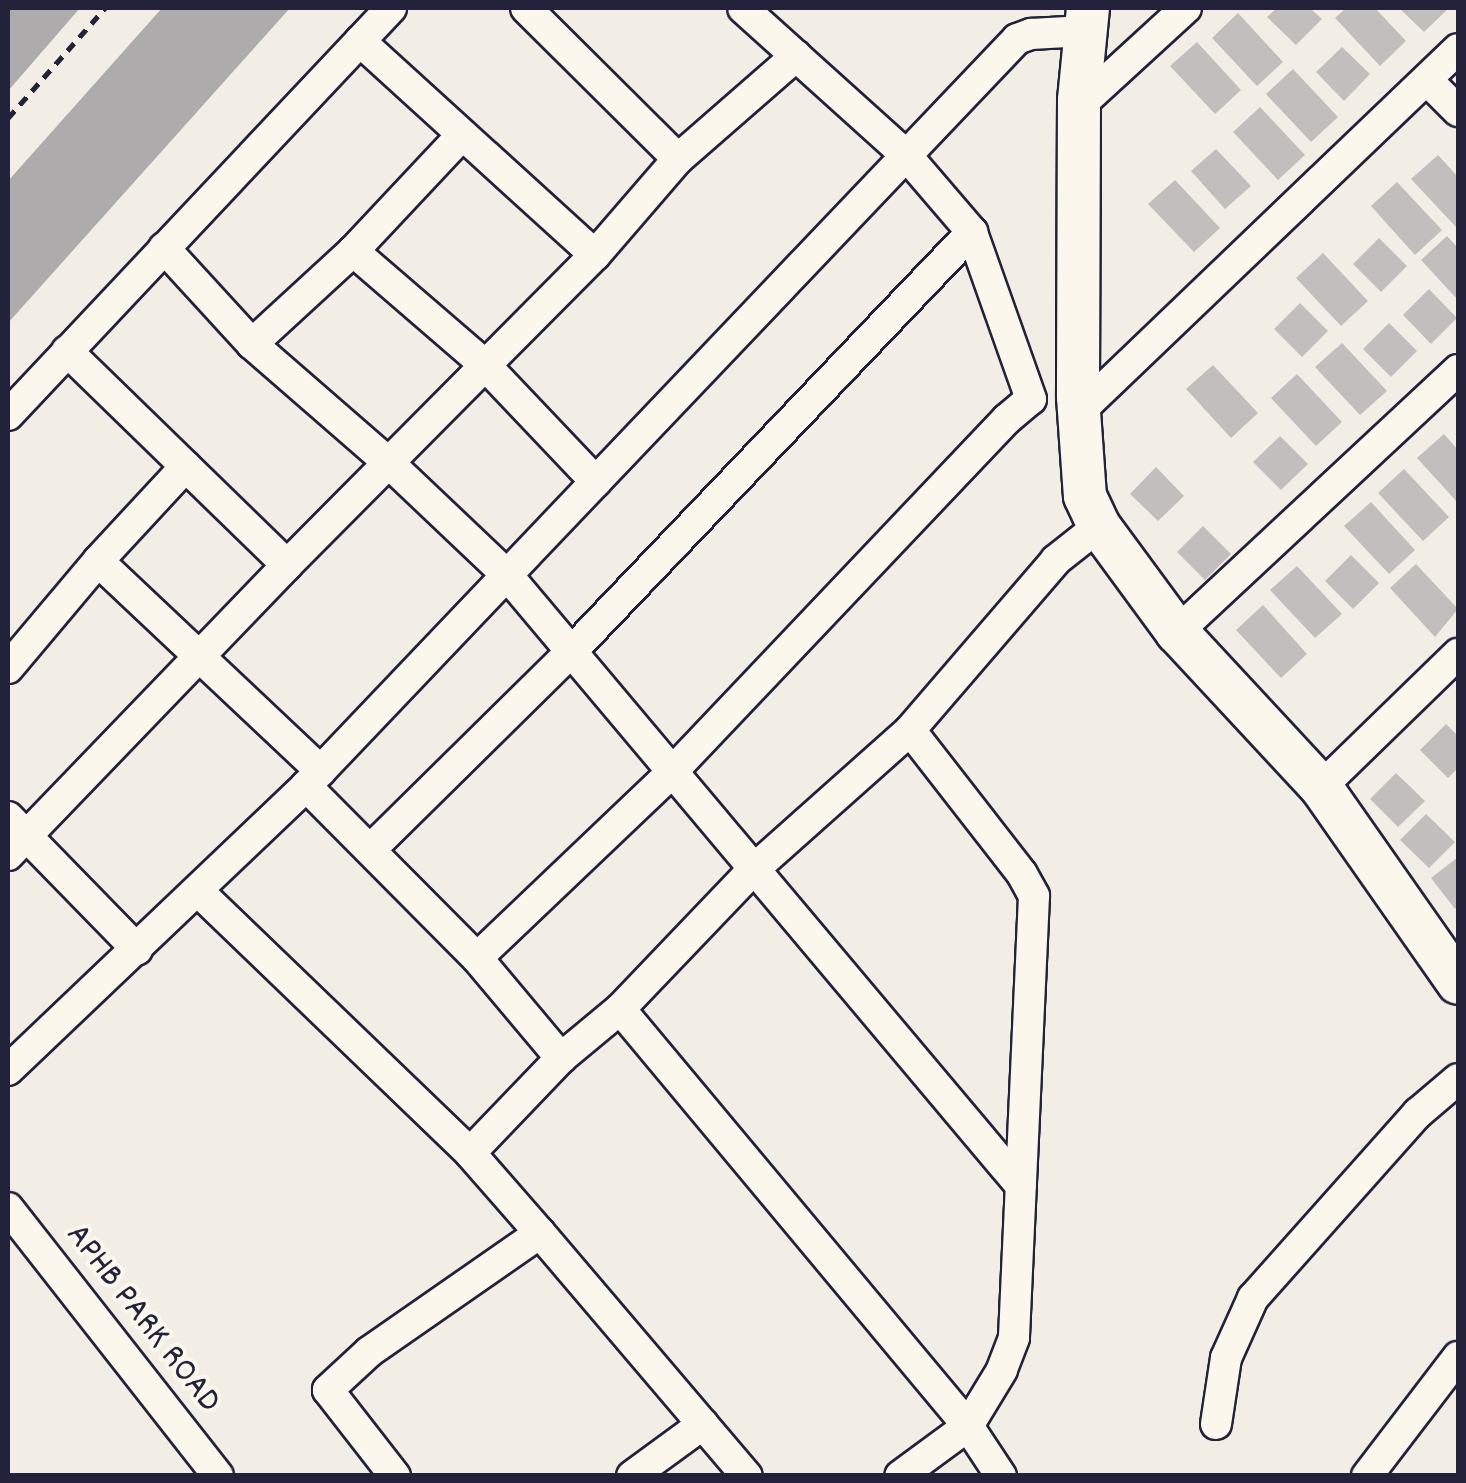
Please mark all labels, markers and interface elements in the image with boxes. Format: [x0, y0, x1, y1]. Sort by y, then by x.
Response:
street label: APHB PARK ROAD [55, 1216, 229, 1422]

